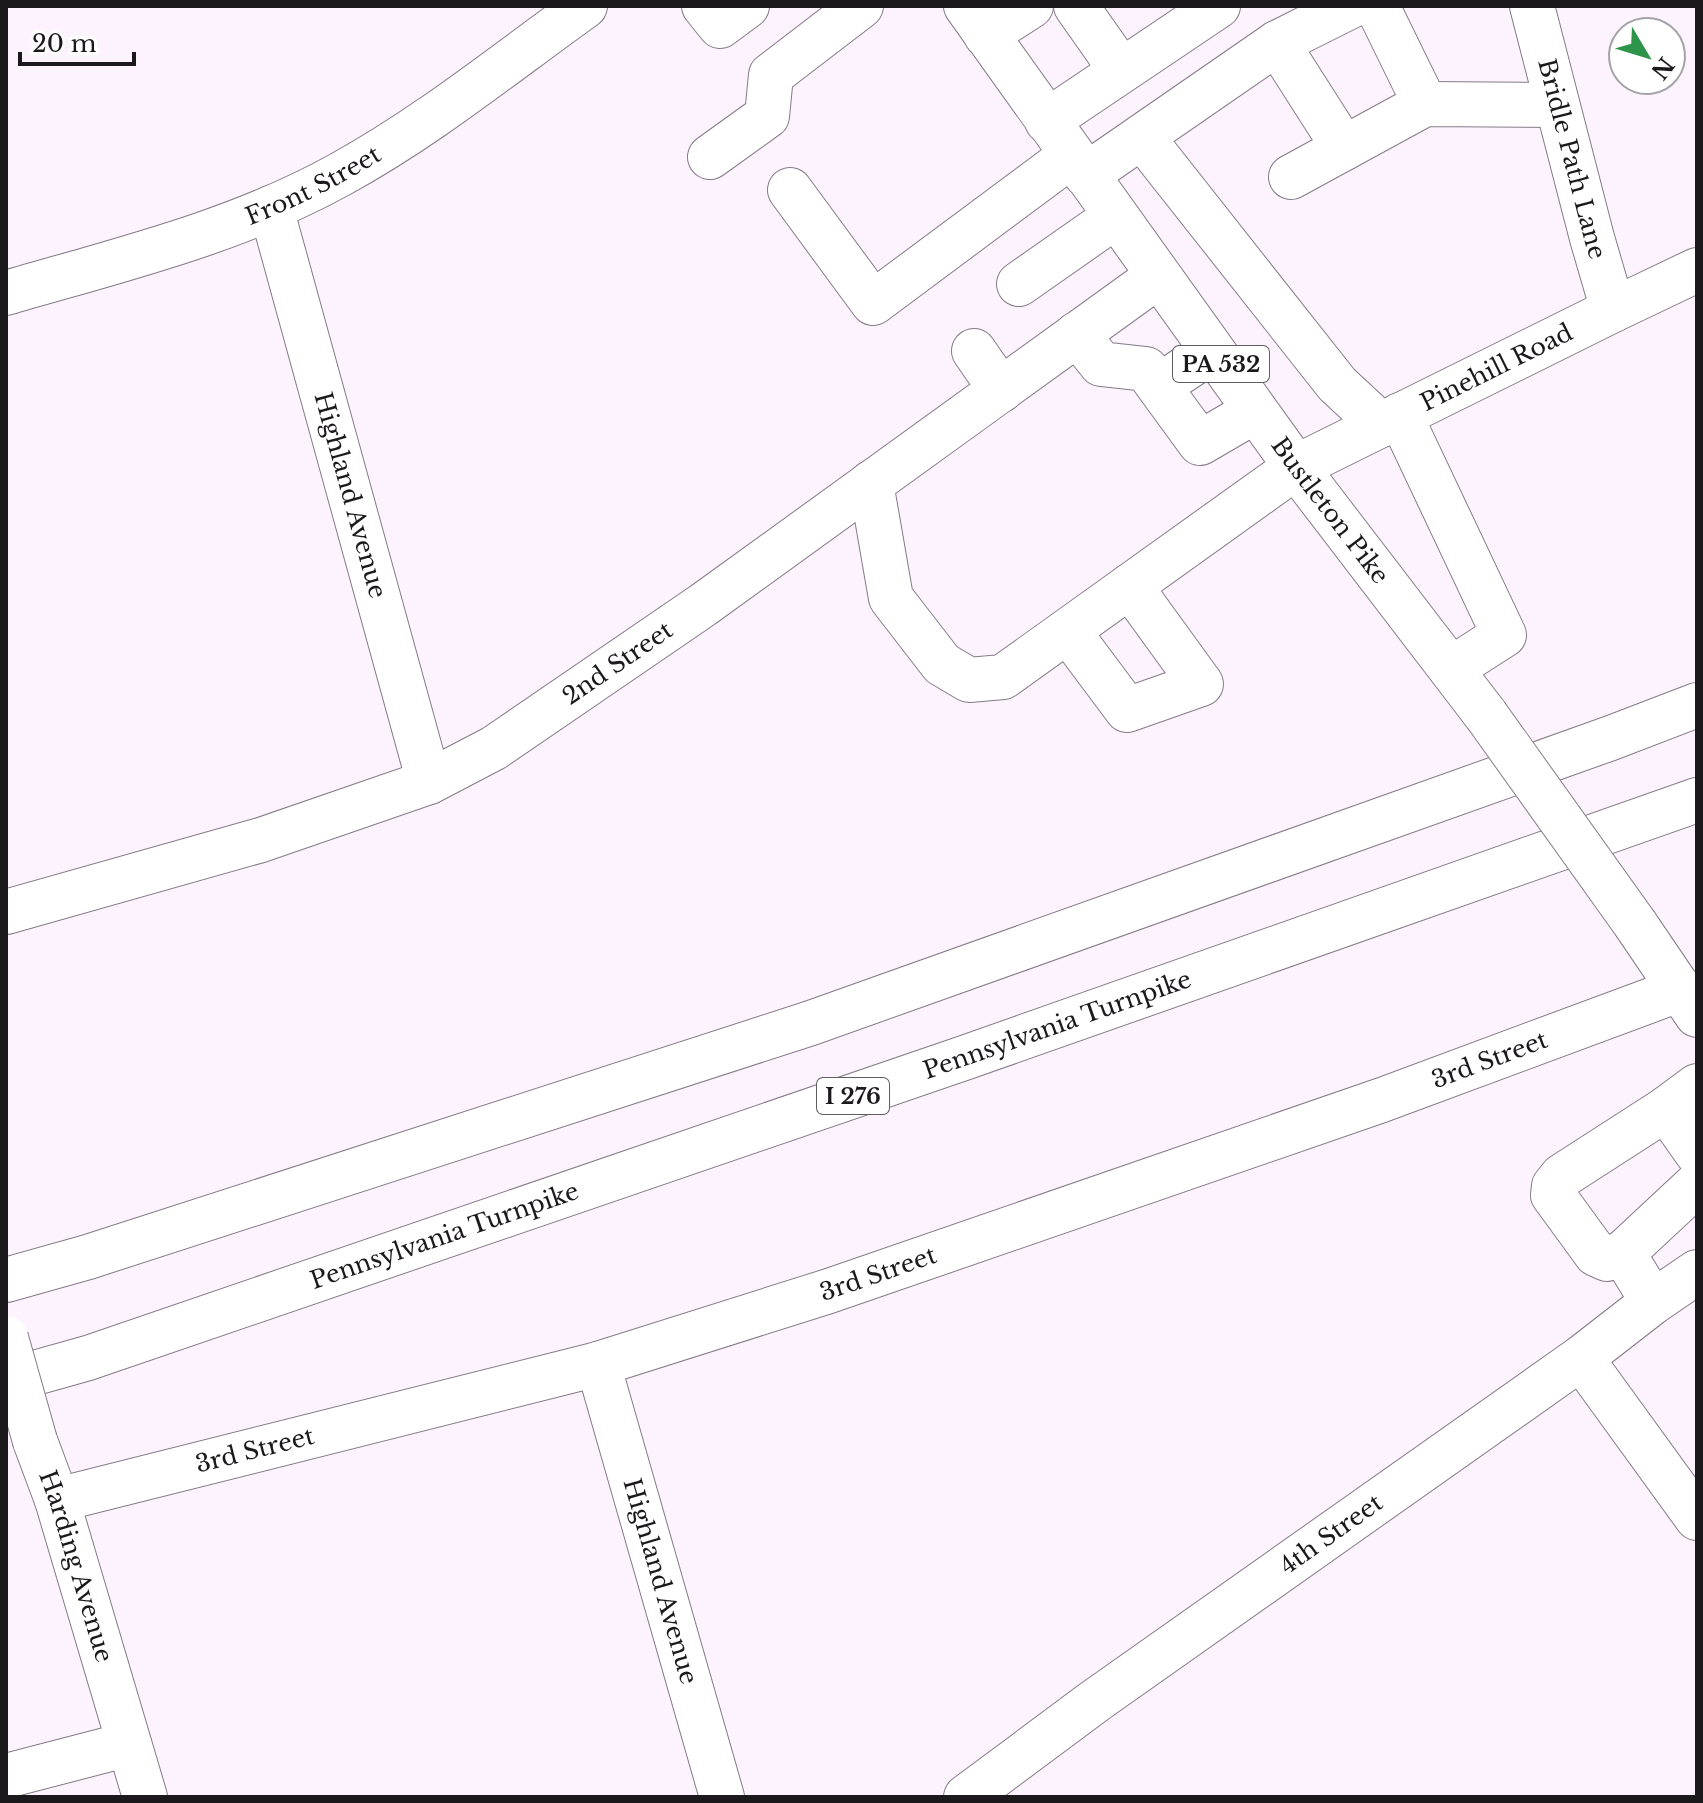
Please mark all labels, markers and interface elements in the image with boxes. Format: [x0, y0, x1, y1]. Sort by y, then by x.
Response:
scale bar [20, 16, 134, 66]
north arrow [1607, 16, 1687, 96]
text: 20 m [32, 29, 97, 58]
text: N [1645, 52, 1679, 85]
street label: Bridle Path Lane [1532, 56, 1612, 262]
street label: Front Street [241, 139, 386, 231]
street label: Pinehill Road [1416, 317, 1577, 417]
road number: PA 532 [1173, 346, 1269, 382]
street label: Highland Avenue [308, 389, 393, 601]
street label: Bustleton Pike [1265, 431, 1395, 589]
street label: 2nd Street [557, 615, 678, 711]
street label: Pennsylvania Turnpike [919, 964, 1195, 1085]
street label: 3rd Street [1428, 1025, 1551, 1094]
road number: I 276 [817, 1078, 889, 1114]
street label: Pennsylvania Turnpike [306, 1176, 582, 1295]
street label: 3rd Street [816, 1240, 940, 1307]
street label: 3rd Street [192, 1421, 317, 1479]
street label: Harding Avenue [33, 1466, 119, 1666]
street label: Highland Avenue [618, 1475, 704, 1687]
street label: 4th Street [1274, 1488, 1388, 1580]

